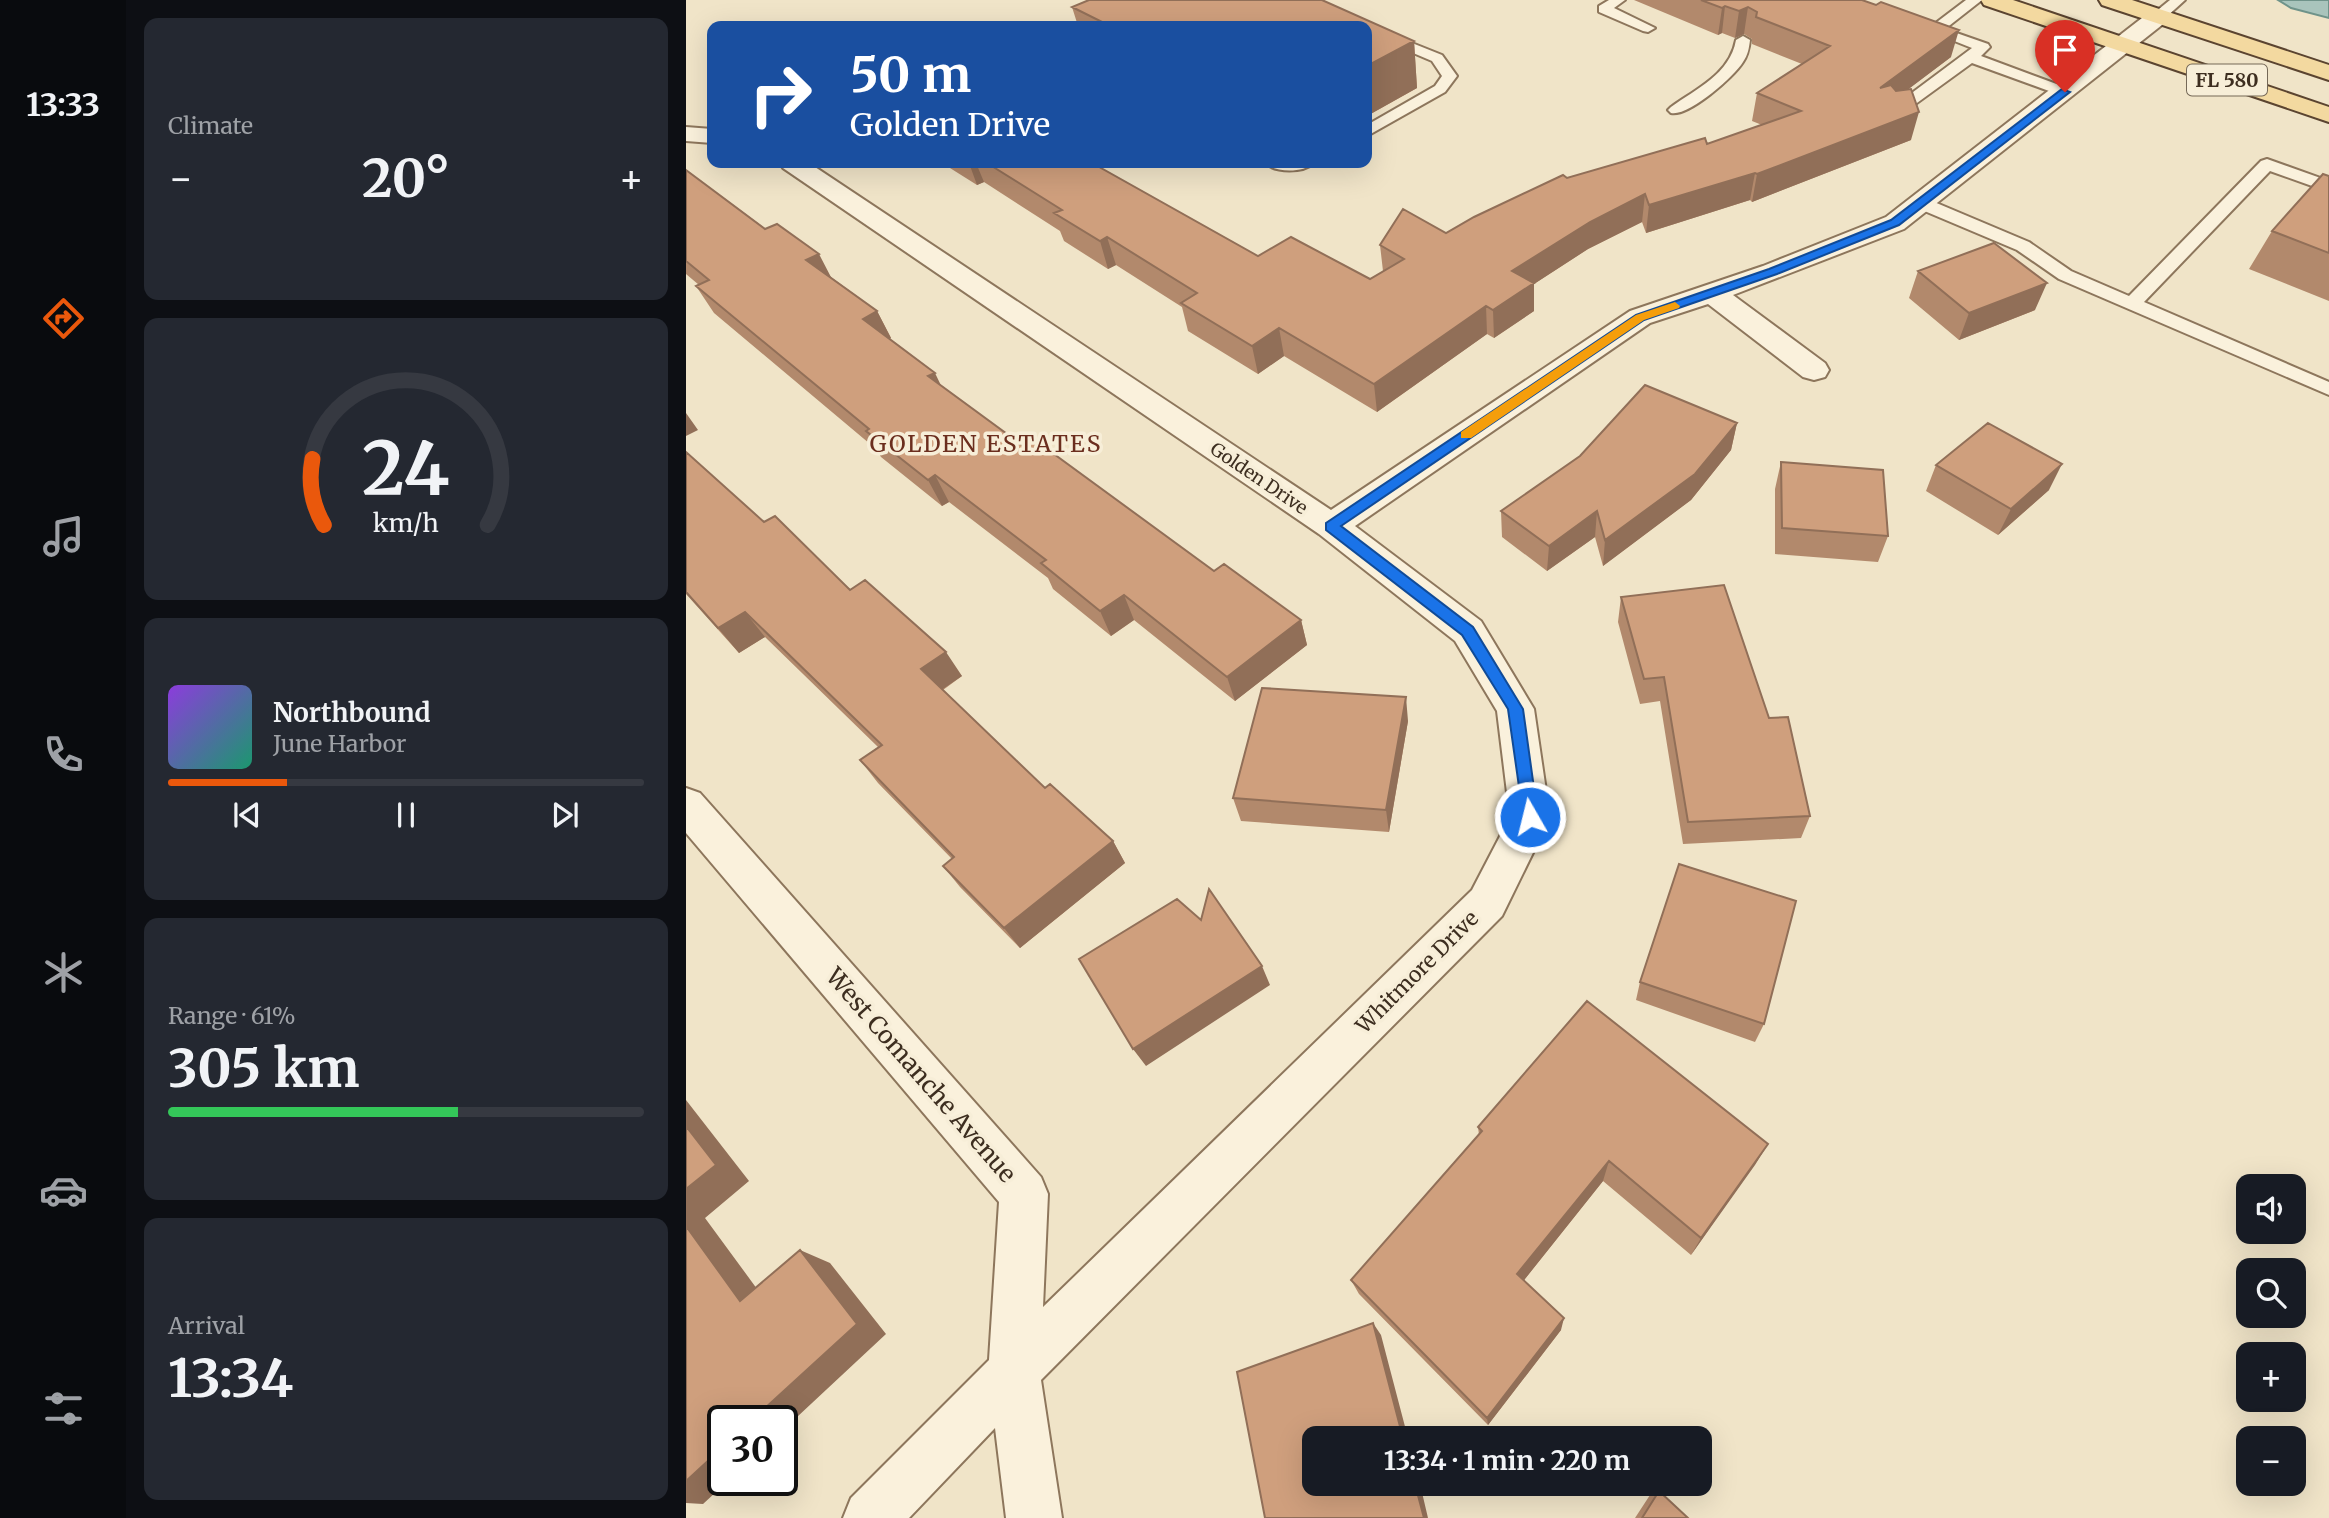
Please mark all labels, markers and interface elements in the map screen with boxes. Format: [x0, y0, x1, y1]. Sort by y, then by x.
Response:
pin [2035, 20, 2095, 92]
icon: arrive [2046, 31, 2084, 69]
text: 50 m [850, 44, 971, 105]
icon: right [735, 49, 826, 140]
road number: FL 580 [2187, 64, 2267, 96]
text: 13:33 [26, 85, 100, 125]
text: Golden Drive [850, 105, 1050, 145]
text: Climate [168, 111, 253, 140]
text: 20° [362, 146, 450, 211]
text: − [168, 155, 193, 202]
text: + [619, 155, 644, 202]
icon: directions [39, 294, 88, 343]
text: 24 [362, 423, 450, 515]
district label: GOLDEN ESTATES [870, 429, 1102, 458]
street label: Golden Drive [1206, 437, 1312, 519]
text: km/h [373, 507, 439, 539]
icon: music [39, 512, 88, 561]
text: Northbound [273, 696, 431, 729]
text: June Harbor [273, 729, 406, 758]
icon: phone [39, 730, 88, 779]
position arrow [1493, 780, 1567, 854]
icon: previous [228, 796, 266, 834]
icon: pause [387, 796, 425, 834]
icon: next [546, 796, 584, 834]
street label: Whitmore Drive [1349, 905, 1484, 1040]
icon: climate [39, 948, 88, 997]
street label: West Comanche Avenue [819, 961, 1023, 1189]
text: Range · 61% [168, 1001, 296, 1030]
text: 305 km [168, 1036, 360, 1101]
icon: car [39, 1166, 88, 1215]
map controls [2236, 1174, 2306, 1496]
button: sound [2236, 1174, 2306, 1244]
button: search [2236, 1258, 2306, 1328]
text: Arrival [168, 1311, 245, 1340]
button: + [2236, 1342, 2306, 1412]
text: 13:34 [168, 1346, 293, 1411]
icon: filters [39, 1384, 88, 1433]
speed limit sign: 30 [707, 1405, 798, 1496]
button: − [2236, 1426, 2306, 1496]
text: 13:34 · 1 min · 220 m [1384, 1444, 1630, 1477]

